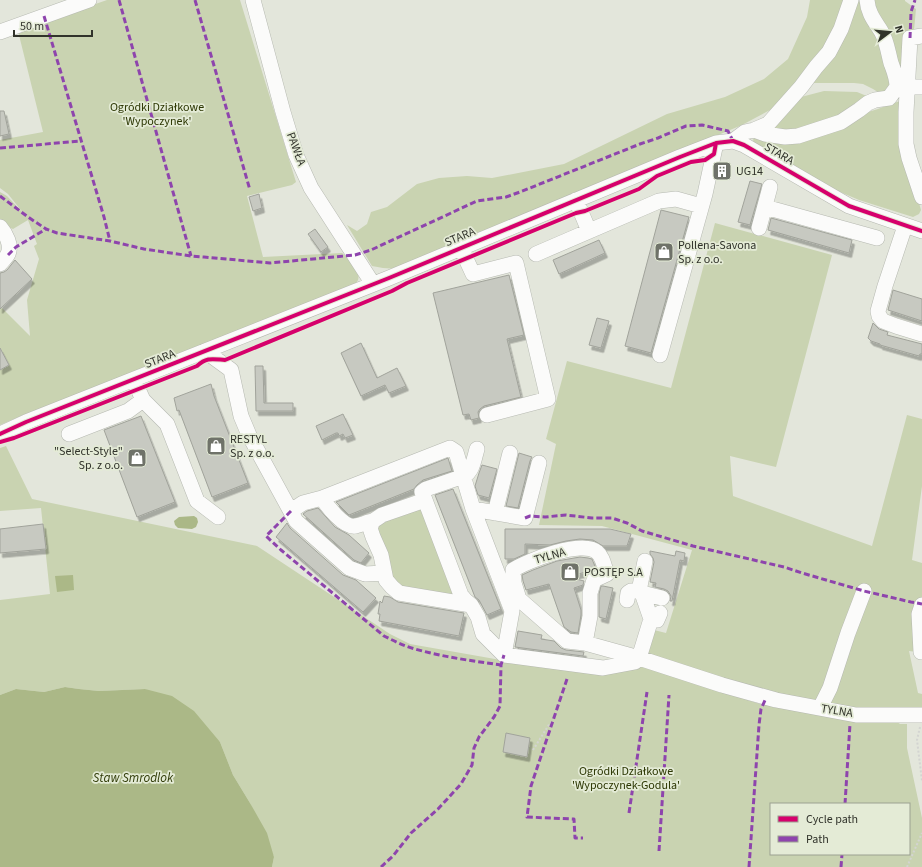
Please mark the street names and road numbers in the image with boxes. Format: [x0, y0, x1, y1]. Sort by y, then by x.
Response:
street label: PAWŁA [282, 130, 310, 169]
street label: STARA [761, 139, 797, 170]
street label: STARA [442, 223, 478, 251]
street label: STARA [142, 345, 178, 373]
street label: TYLNA [532, 543, 568, 569]
street label: TYLNA [820, 700, 855, 722]

